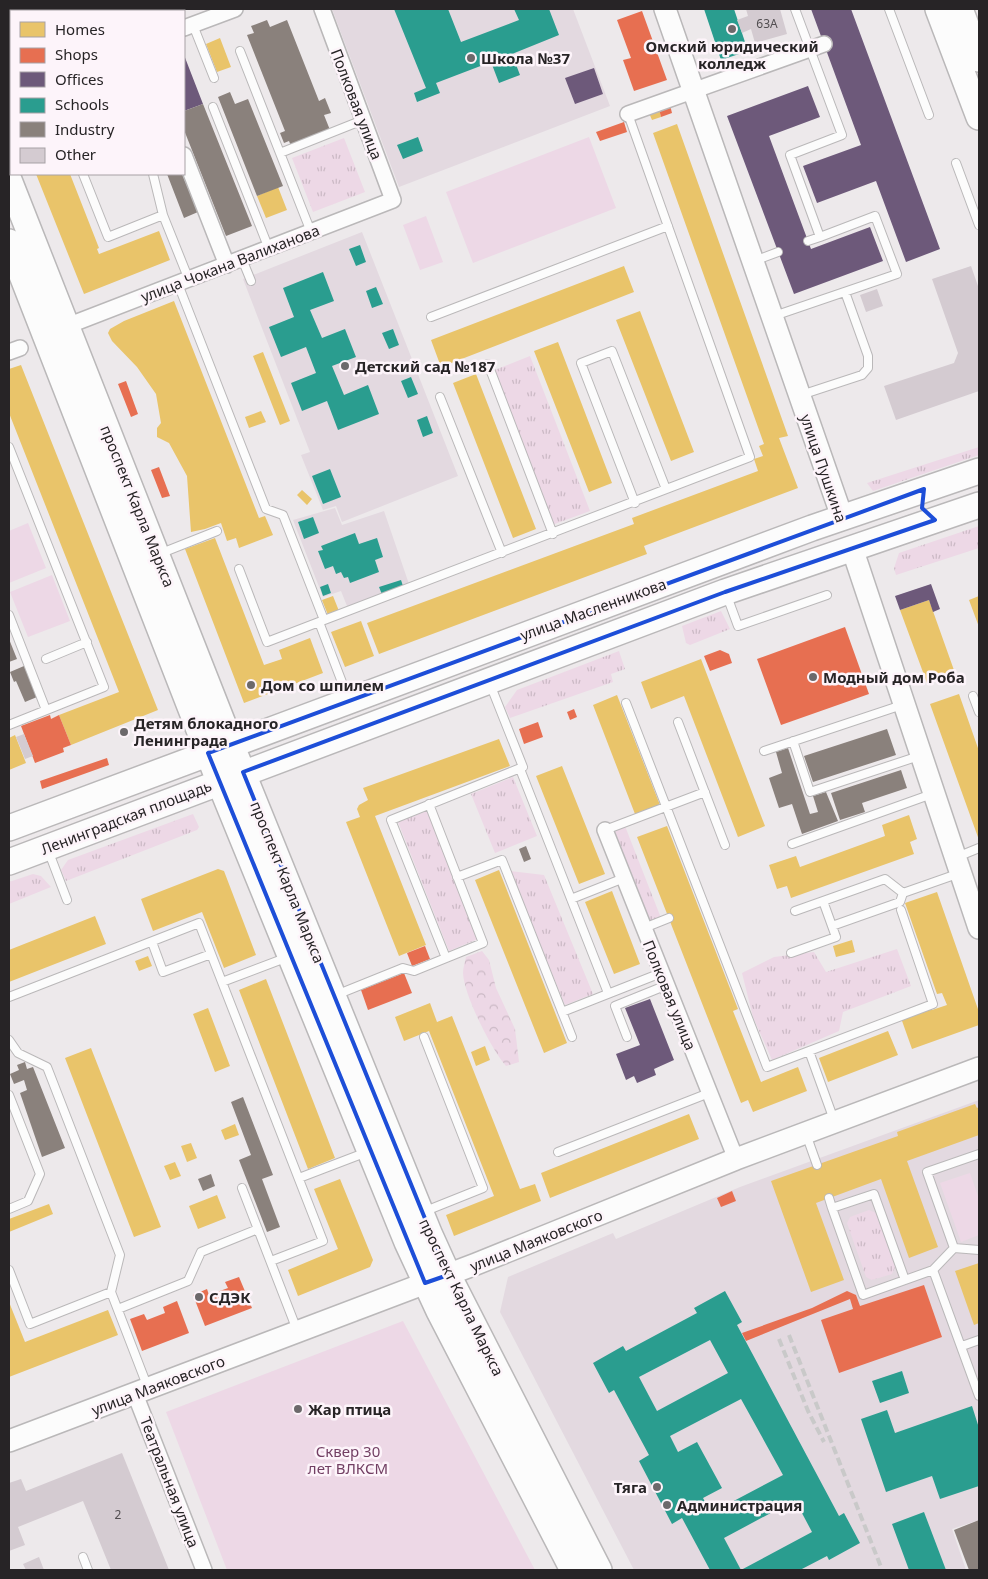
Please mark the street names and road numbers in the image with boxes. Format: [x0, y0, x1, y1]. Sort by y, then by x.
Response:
street label: Полковая улица [327, 46, 387, 162]
street label: улица Чокана Валиханова [138, 220, 322, 306]
street label: улица Пушкина [796, 411, 852, 525]
street label: проспект Карла Маркса [96, 422, 180, 590]
street label: улица Масленникова [517, 573, 669, 645]
street label: Ленинградская площадь [38, 775, 214, 859]
street label: проспект Карла Маркса [246, 798, 330, 966]
street label: Полковая улица [639, 937, 701, 1053]
street label: улица Маяковского [467, 1204, 605, 1276]
street label: проспект Карла Маркса [415, 1215, 509, 1379]
street label: улица Маяковского [88, 1350, 228, 1420]
street label: Театральная улица [136, 1414, 204, 1550]

